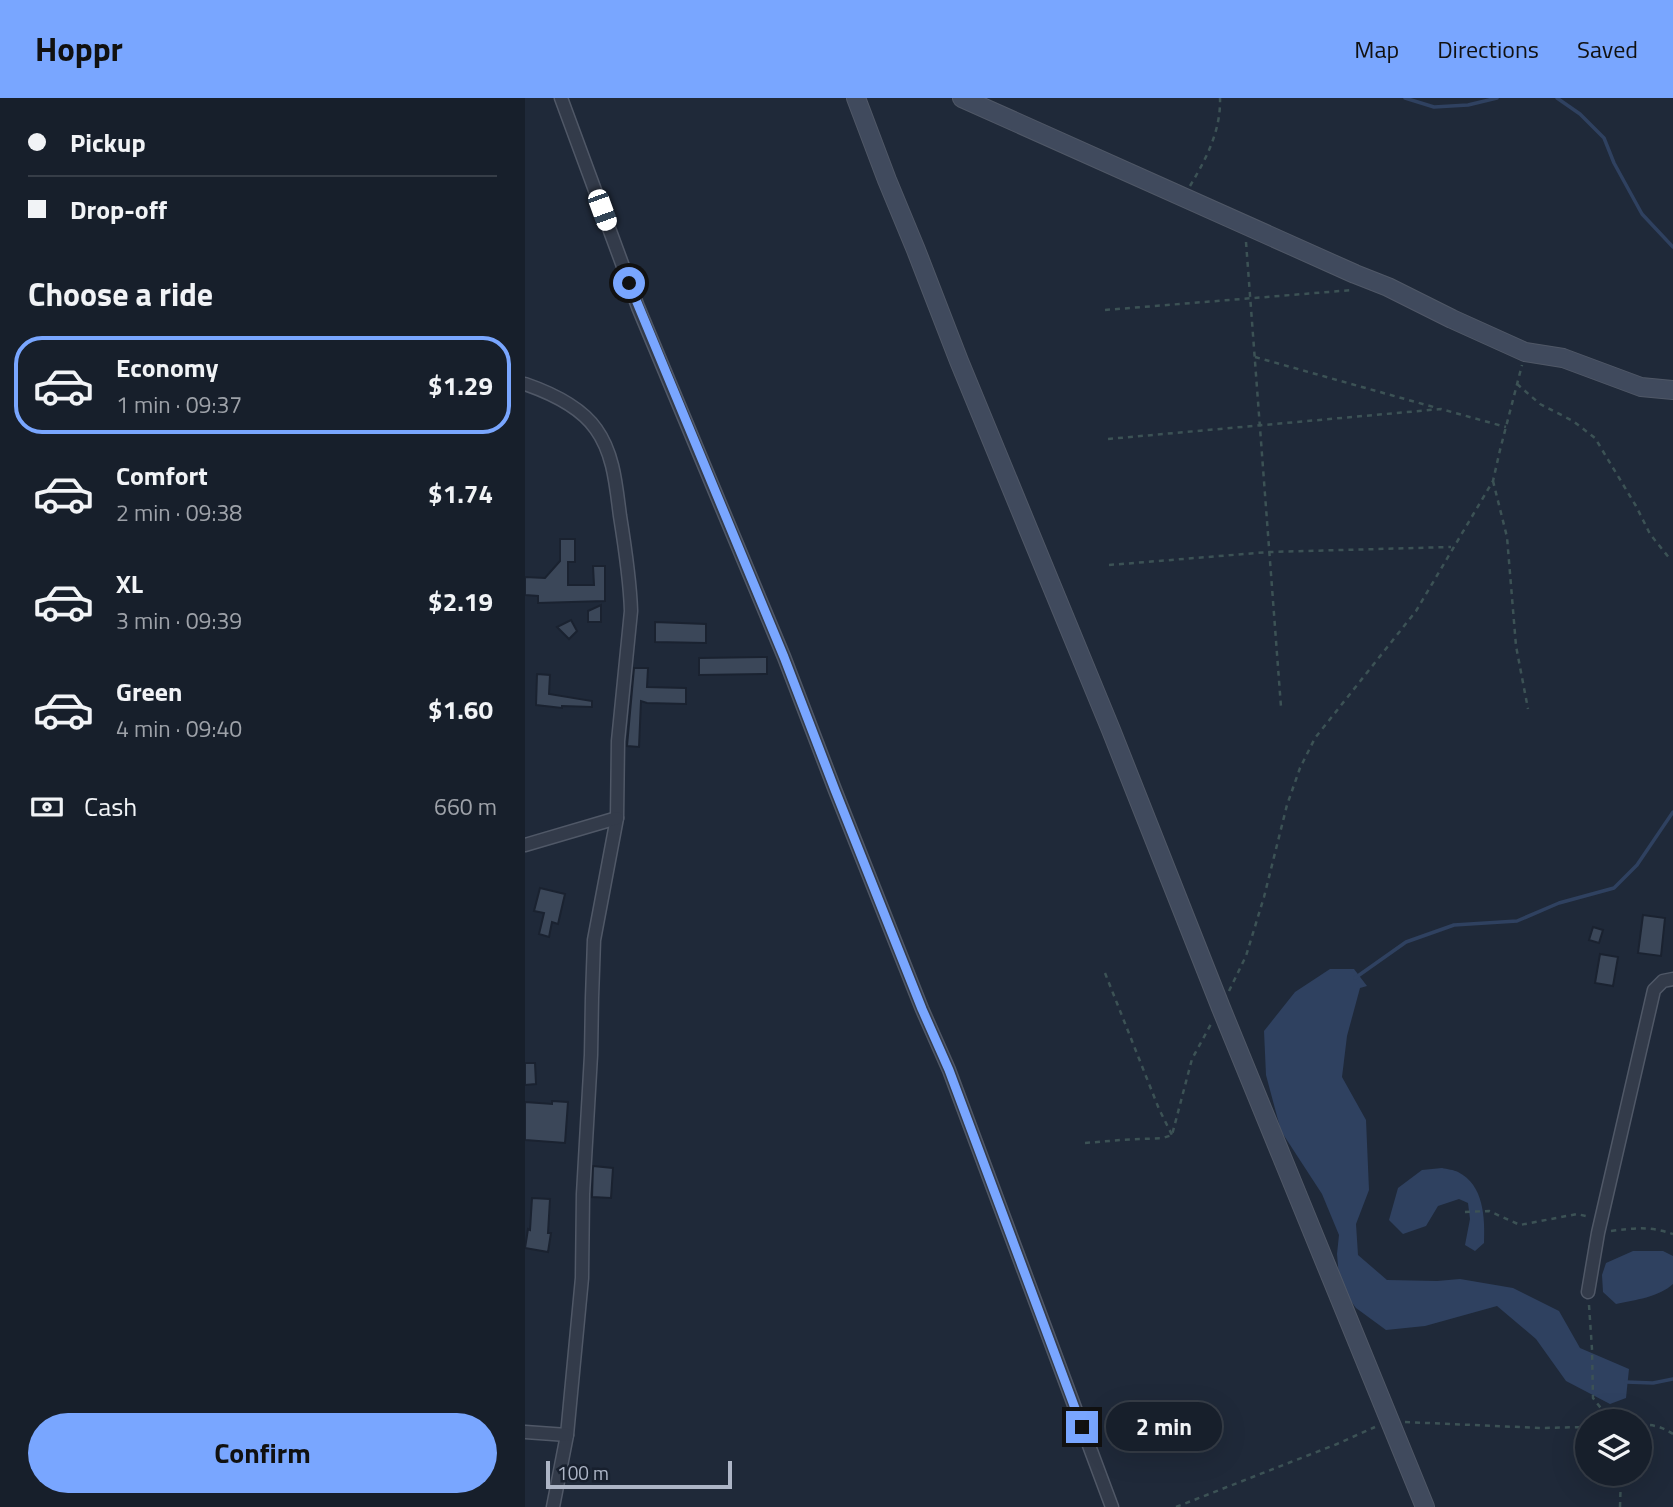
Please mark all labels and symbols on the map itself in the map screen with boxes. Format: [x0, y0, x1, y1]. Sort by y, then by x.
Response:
car [585, 187, 620, 233]
route start [613, 267, 645, 299]
callout: 2 min [1107, 1402, 1222, 1452]
route end [1066, 1411, 1098, 1443]
scale bar [546, 1458, 731, 1490]

